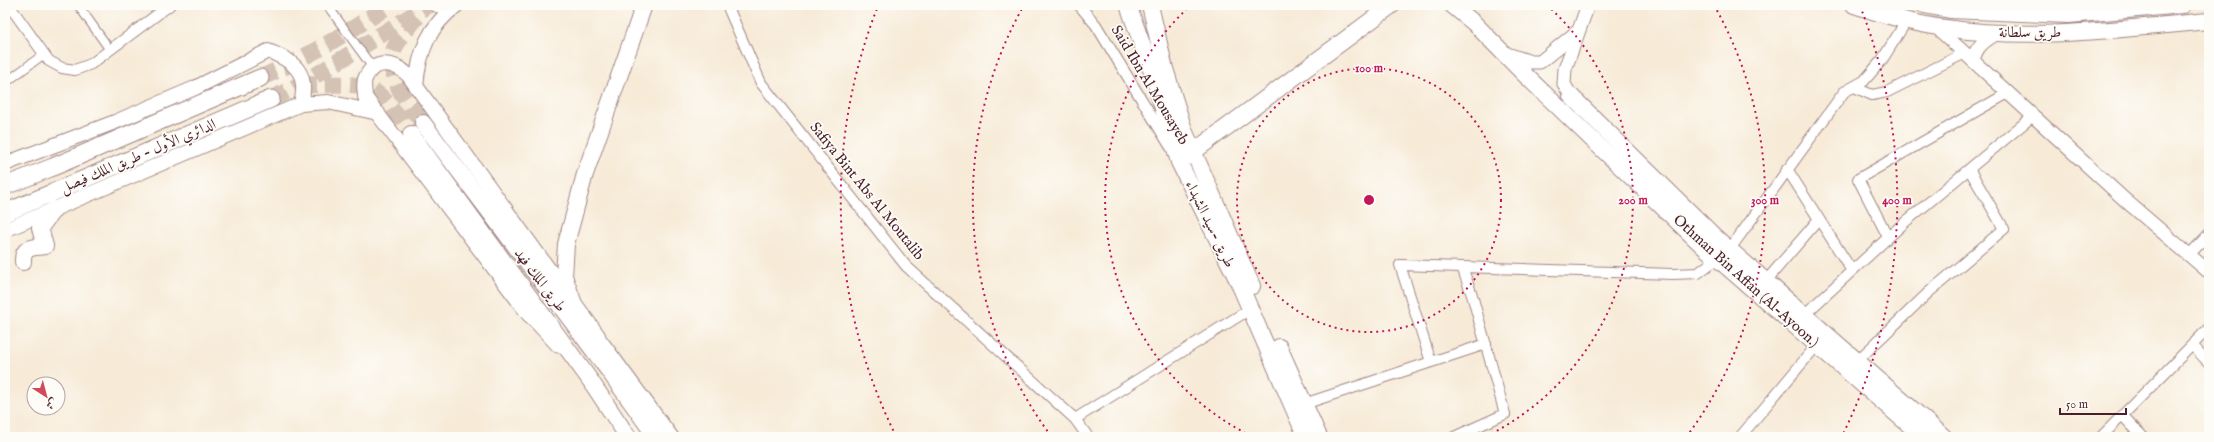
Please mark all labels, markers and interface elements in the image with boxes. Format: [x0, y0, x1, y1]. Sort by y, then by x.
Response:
street label: Said Ibn Al Mousayeb [1107, 22, 1193, 148]
street label: طريق سلطانة [1999, 23, 2061, 42]
text: 100 m [1355, 61, 1384, 76]
street label: الدائري الأول - طريق الملك فيصل [57, 113, 219, 199]
street label: Safiya Bint Abs Al Moutalib [806, 118, 928, 264]
street label: طريق -سيد الشهداء [1181, 177, 1239, 271]
centre of rings [1362, 193, 1376, 207]
text: 200 m [1618, 193, 1648, 208]
text: 300 m [1751, 193, 1780, 208]
text: 400 m [1882, 193, 1913, 208]
street label: Othman Bin Affan (Al-Ayoon.) [1669, 210, 1823, 352]
street label: طريق الملك فهد [510, 244, 570, 316]
north arrow [26, 376, 66, 416]
scale bar [2060, 390, 2126, 416]
text: ش [43, 394, 60, 412]
text: 50 m [2066, 397, 2088, 412]

